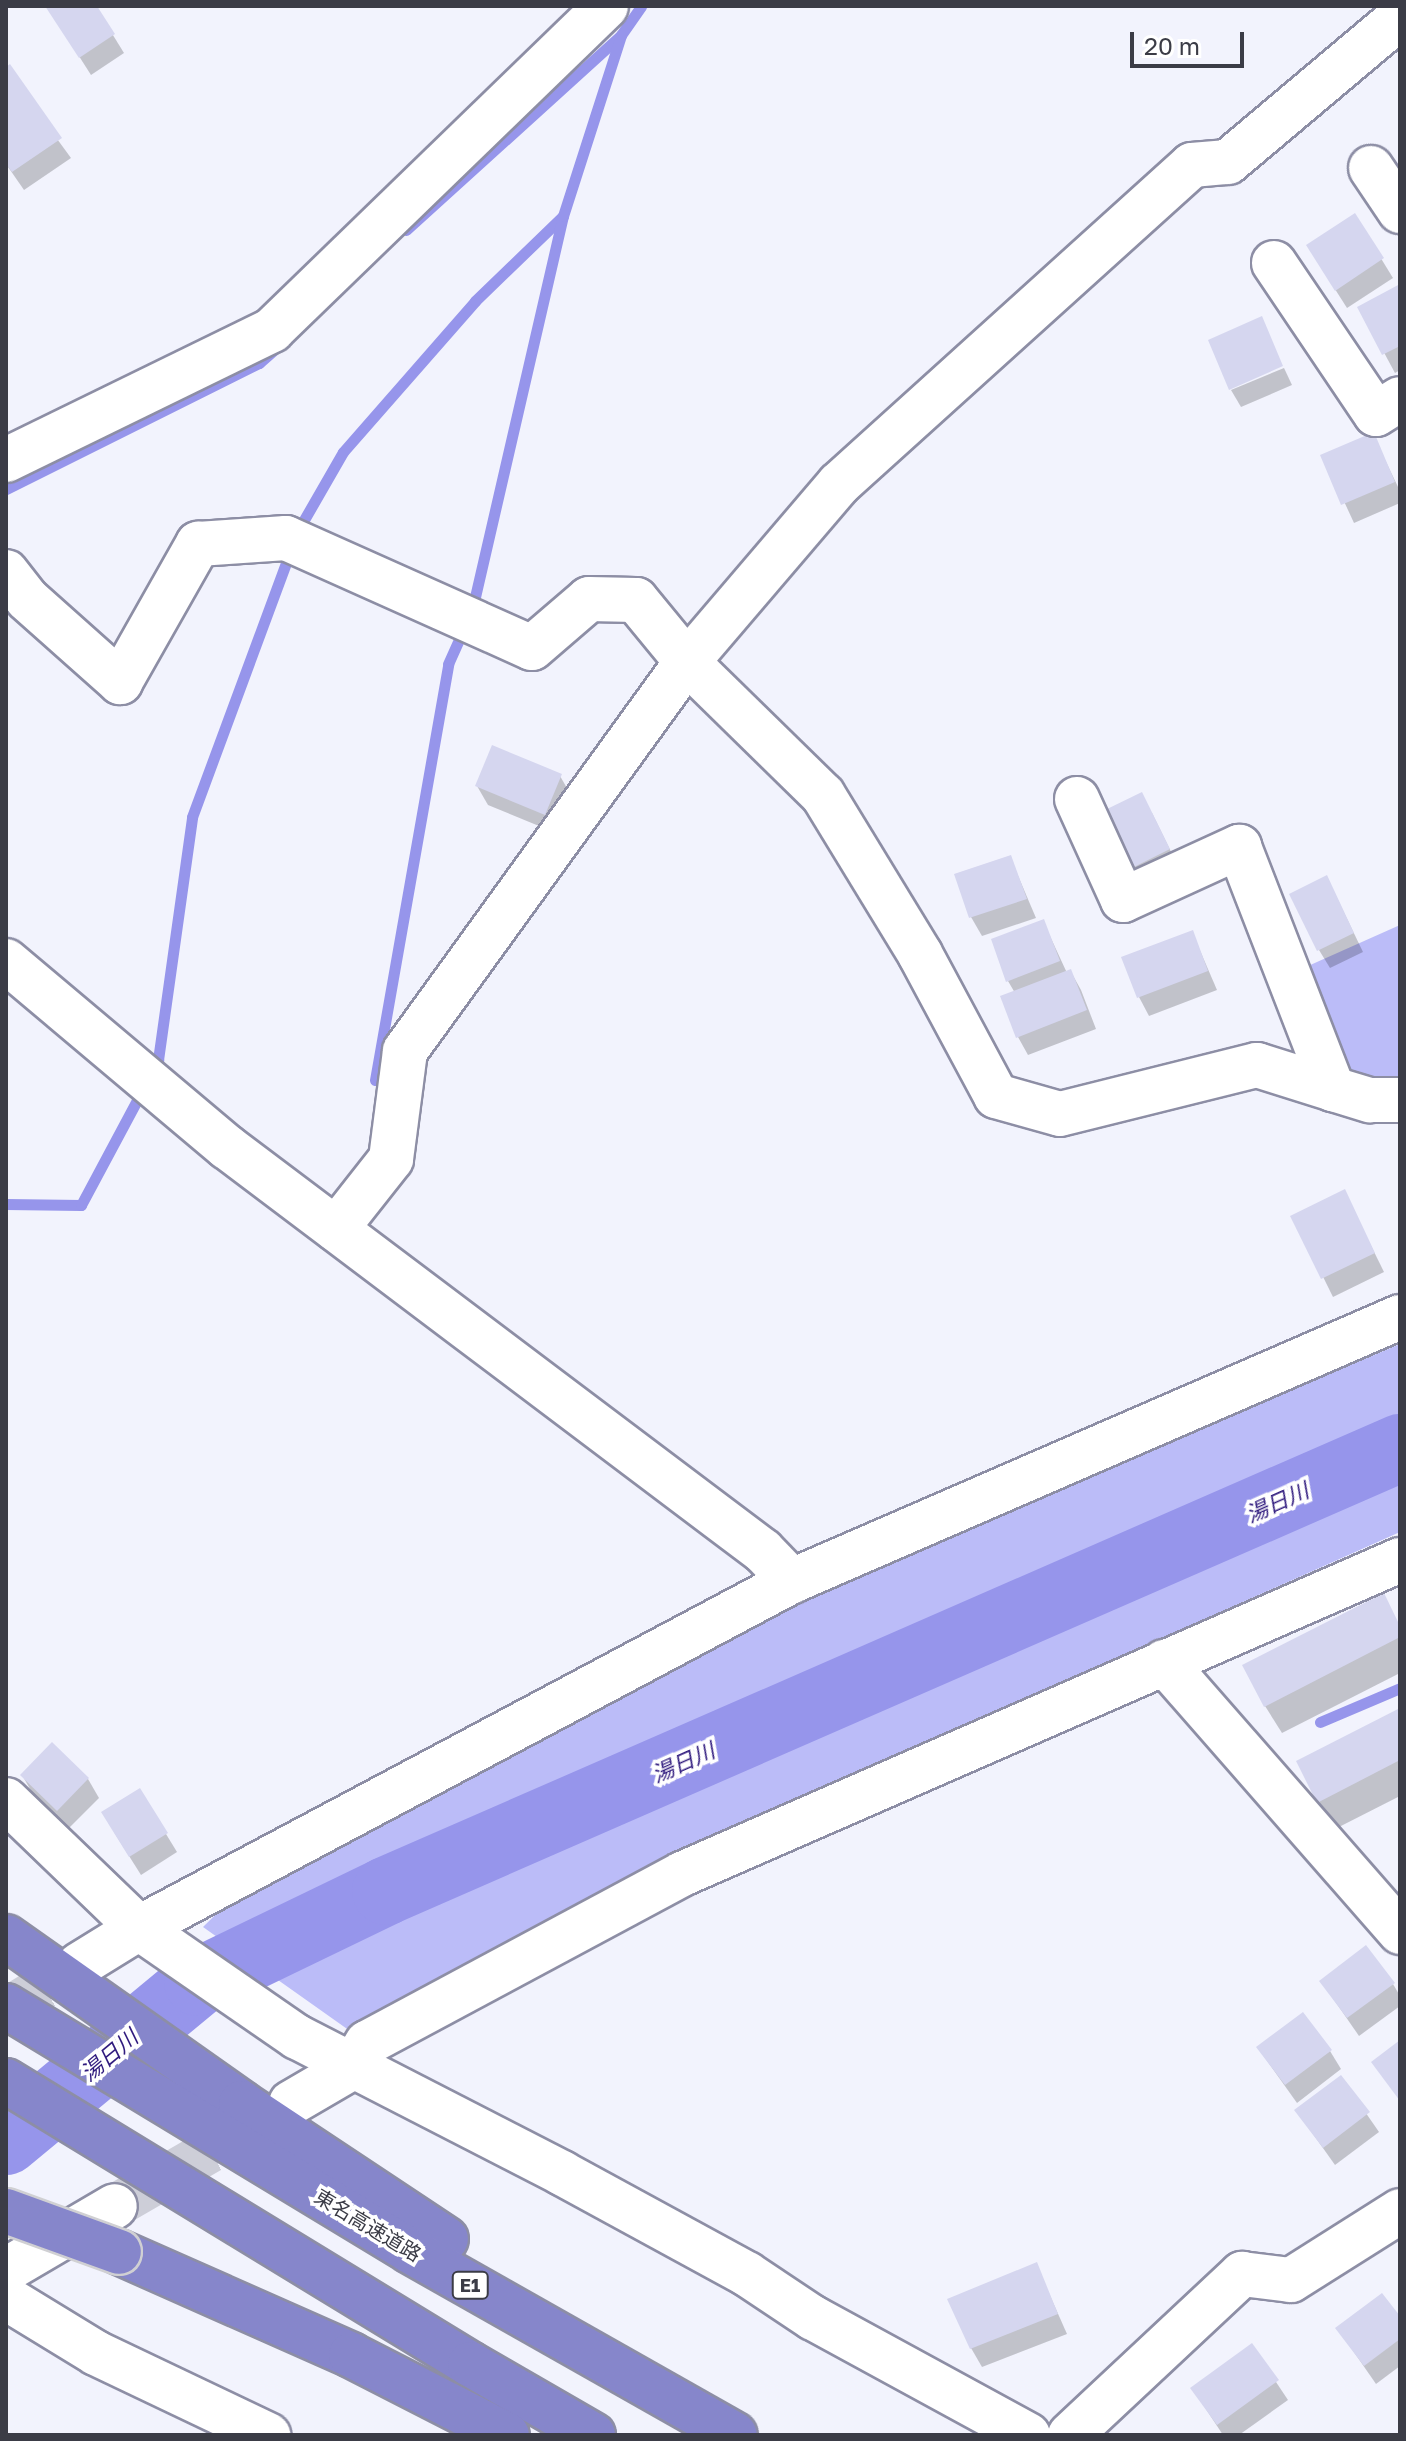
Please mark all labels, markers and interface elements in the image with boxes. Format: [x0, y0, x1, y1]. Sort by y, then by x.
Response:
scale bar [1134, 16, 1248, 66]
text: 20 m [1144, 31, 1200, 60]
water label: 湯日川 [1241, 1477, 1313, 1527]
water label: 湯日川 [647, 1737, 719, 1787]
water label: 湯日川 [75, 2024, 143, 2086]
street label: 東名高速道路 [310, 2184, 426, 2266]
road number: E1 [450, 2271, 490, 2299]

